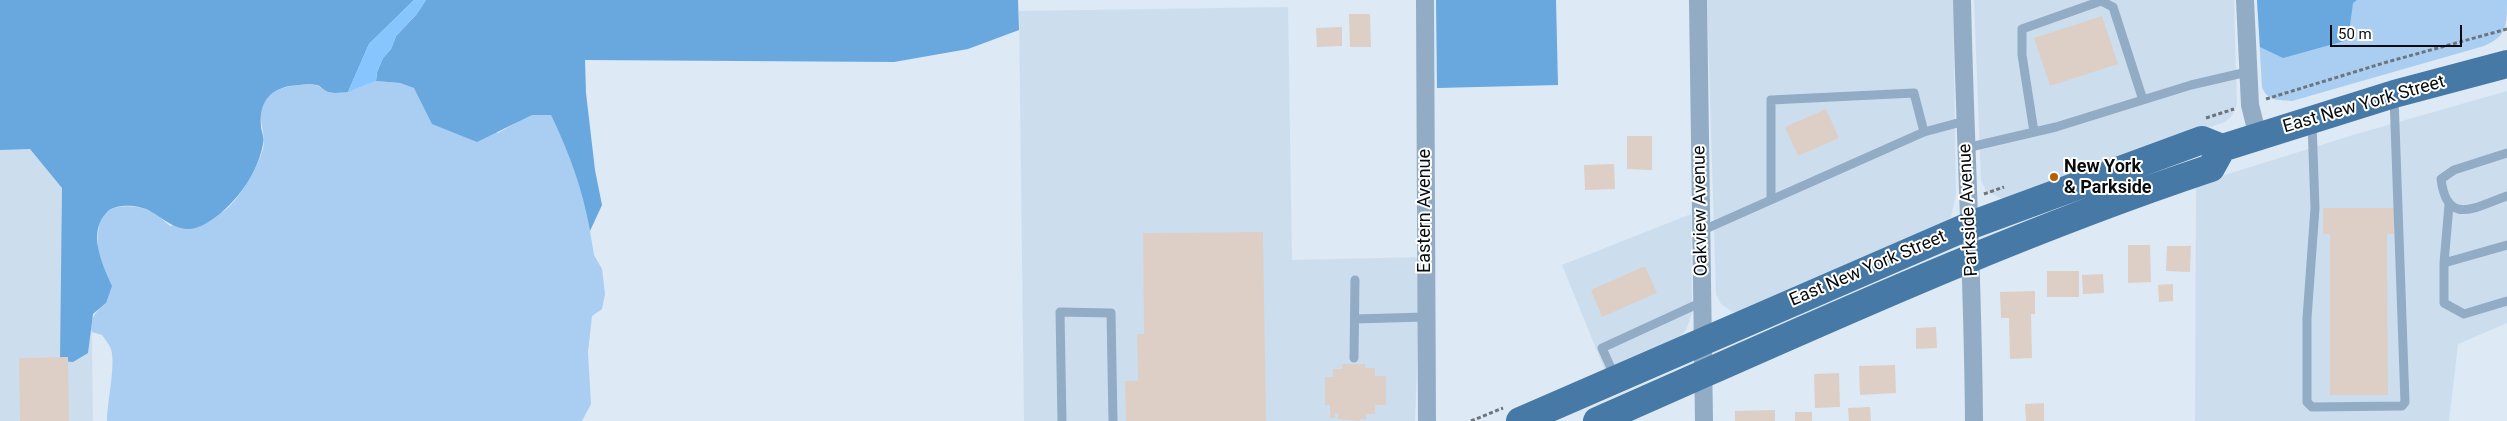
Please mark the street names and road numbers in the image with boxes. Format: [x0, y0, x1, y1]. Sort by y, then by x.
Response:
street label: East New York Street [2280, 72, 2448, 138]
street label: Parkside Avenue [1955, 143, 1983, 277]
street label: Oakview Avenue [1689, 145, 1713, 277]
street label: Eastern Avenue [1414, 149, 1436, 273]
street label: East New York Street [1787, 226, 1949, 312]

